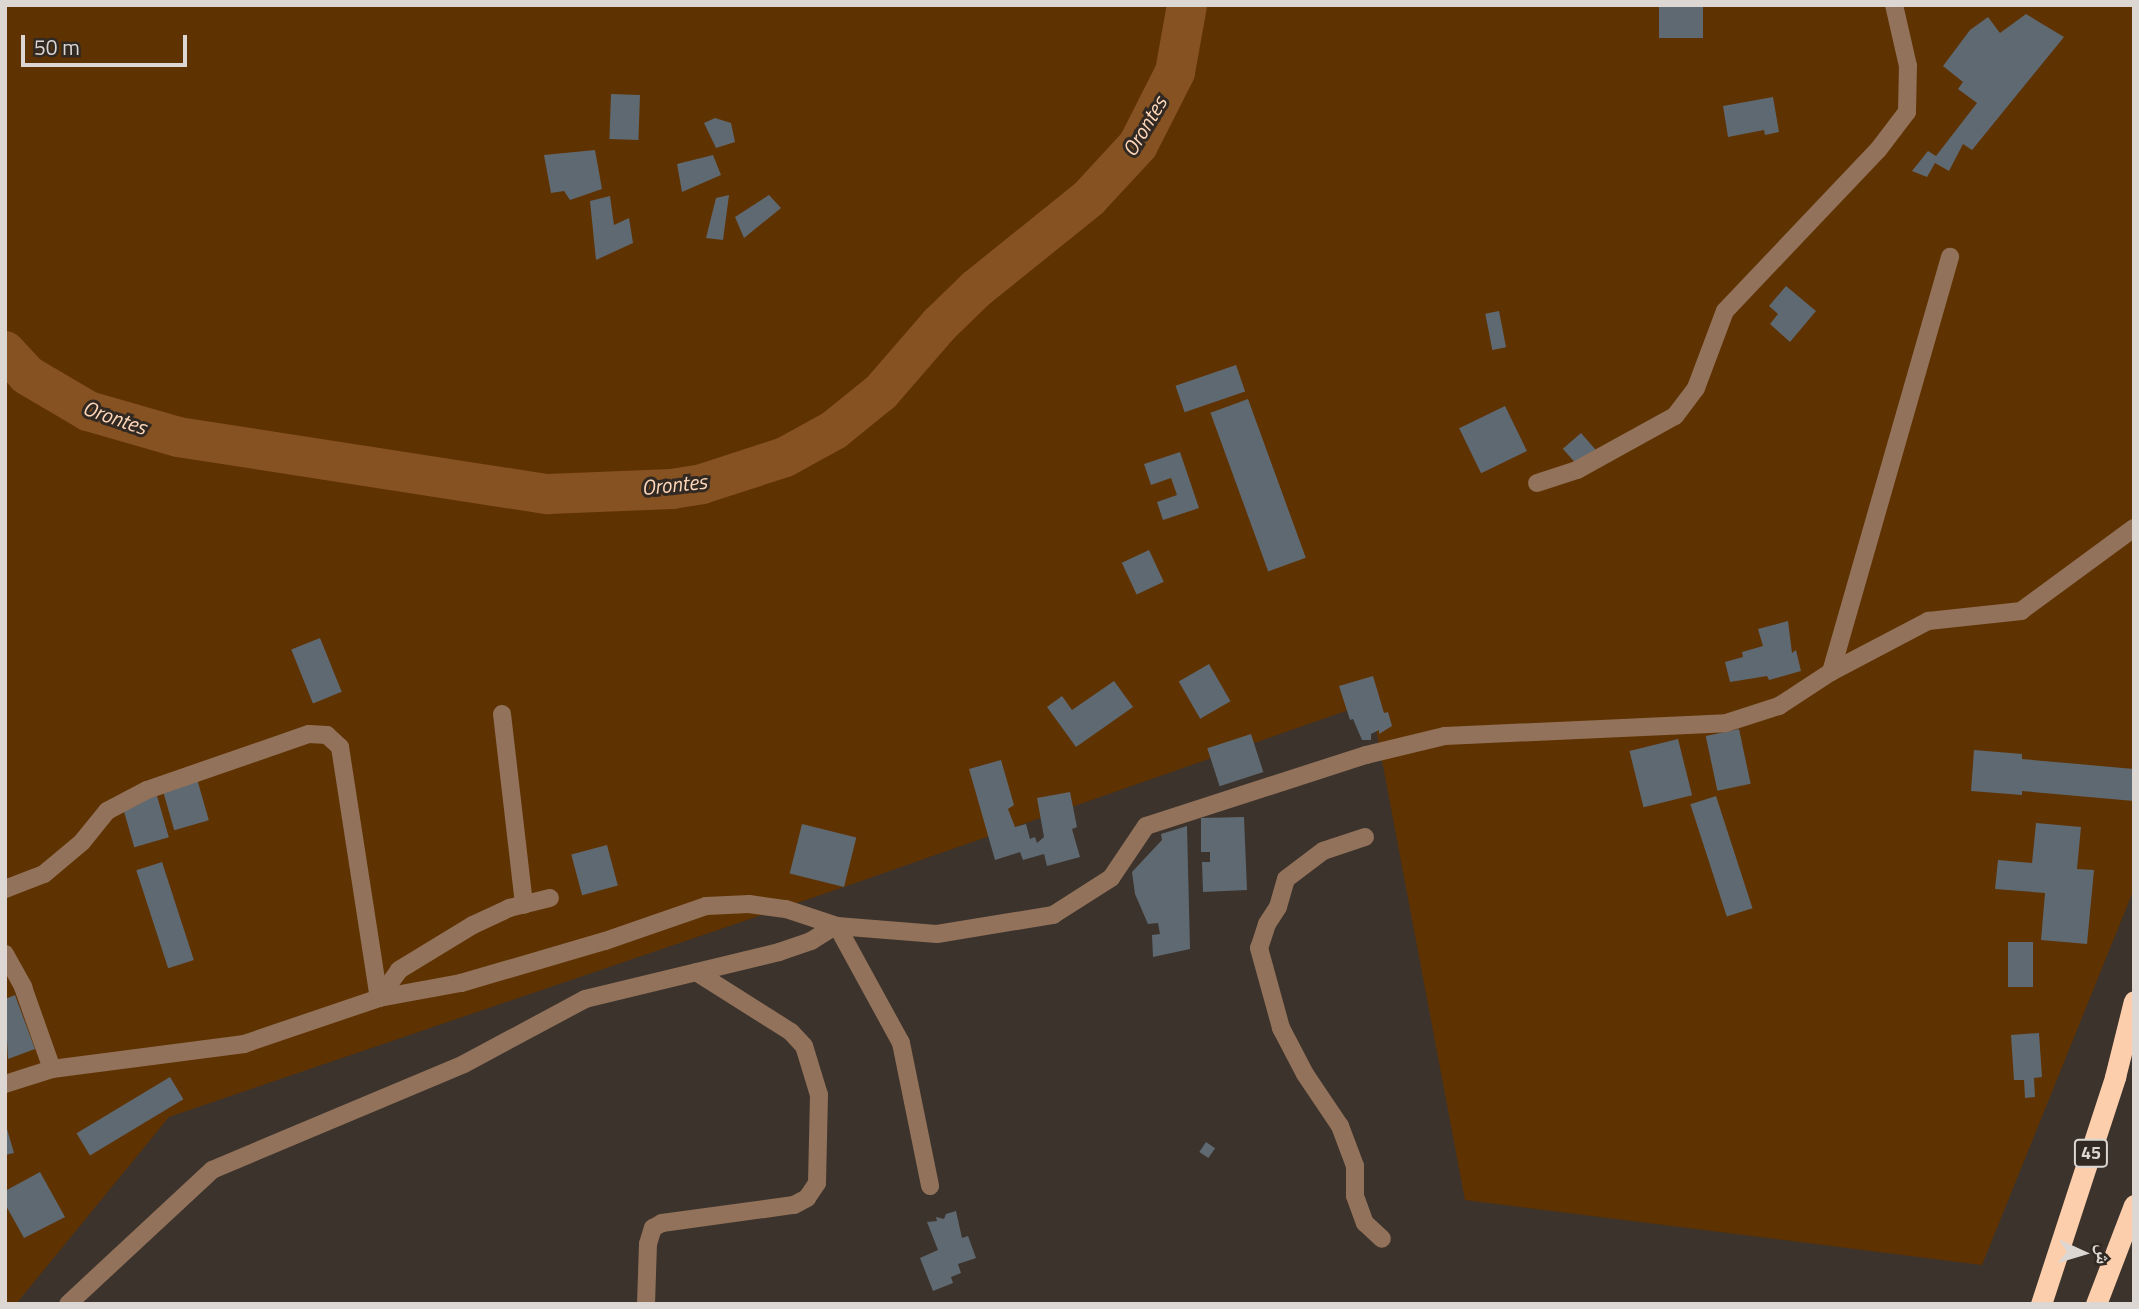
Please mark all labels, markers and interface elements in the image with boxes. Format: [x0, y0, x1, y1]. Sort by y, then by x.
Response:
scale bar [24, 21, 191, 65]
text: 50 m [34, 31, 80, 63]
water label: Orontes [1116, 91, 1172, 161]
water label: Orontes [80, 394, 150, 440]
water label: Orontes [640, 468, 708, 500]
road number: 45 [2074, 1138, 2108, 1168]
north arrow [2048, 1218, 2118, 1288]
text: ش [2089, 1243, 2120, 1266]

